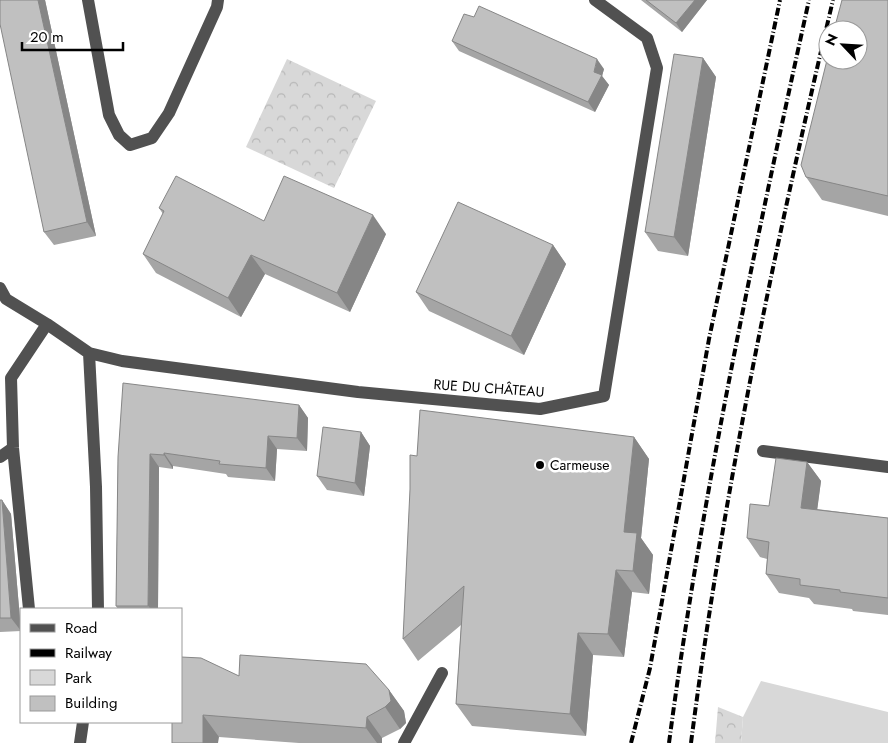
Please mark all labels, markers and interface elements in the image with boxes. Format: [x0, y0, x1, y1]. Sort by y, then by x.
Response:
scale bar [22, 20, 124, 52]
north arrow [818, 20, 868, 70]
text: 20 m [30, 26, 64, 48]
text: N [820, 30, 843, 49]
street label: RUE DU CHÂTEAU [433, 374, 545, 402]
place label: Carmeuse [550, 455, 609, 475]
marker: Carmeuse [534, 459, 546, 471]
legend [20, 608, 182, 723]
text: Road [65, 617, 97, 639]
text: Railway [65, 642, 112, 664]
text: Park [65, 667, 92, 689]
text: Building [65, 692, 117, 714]

